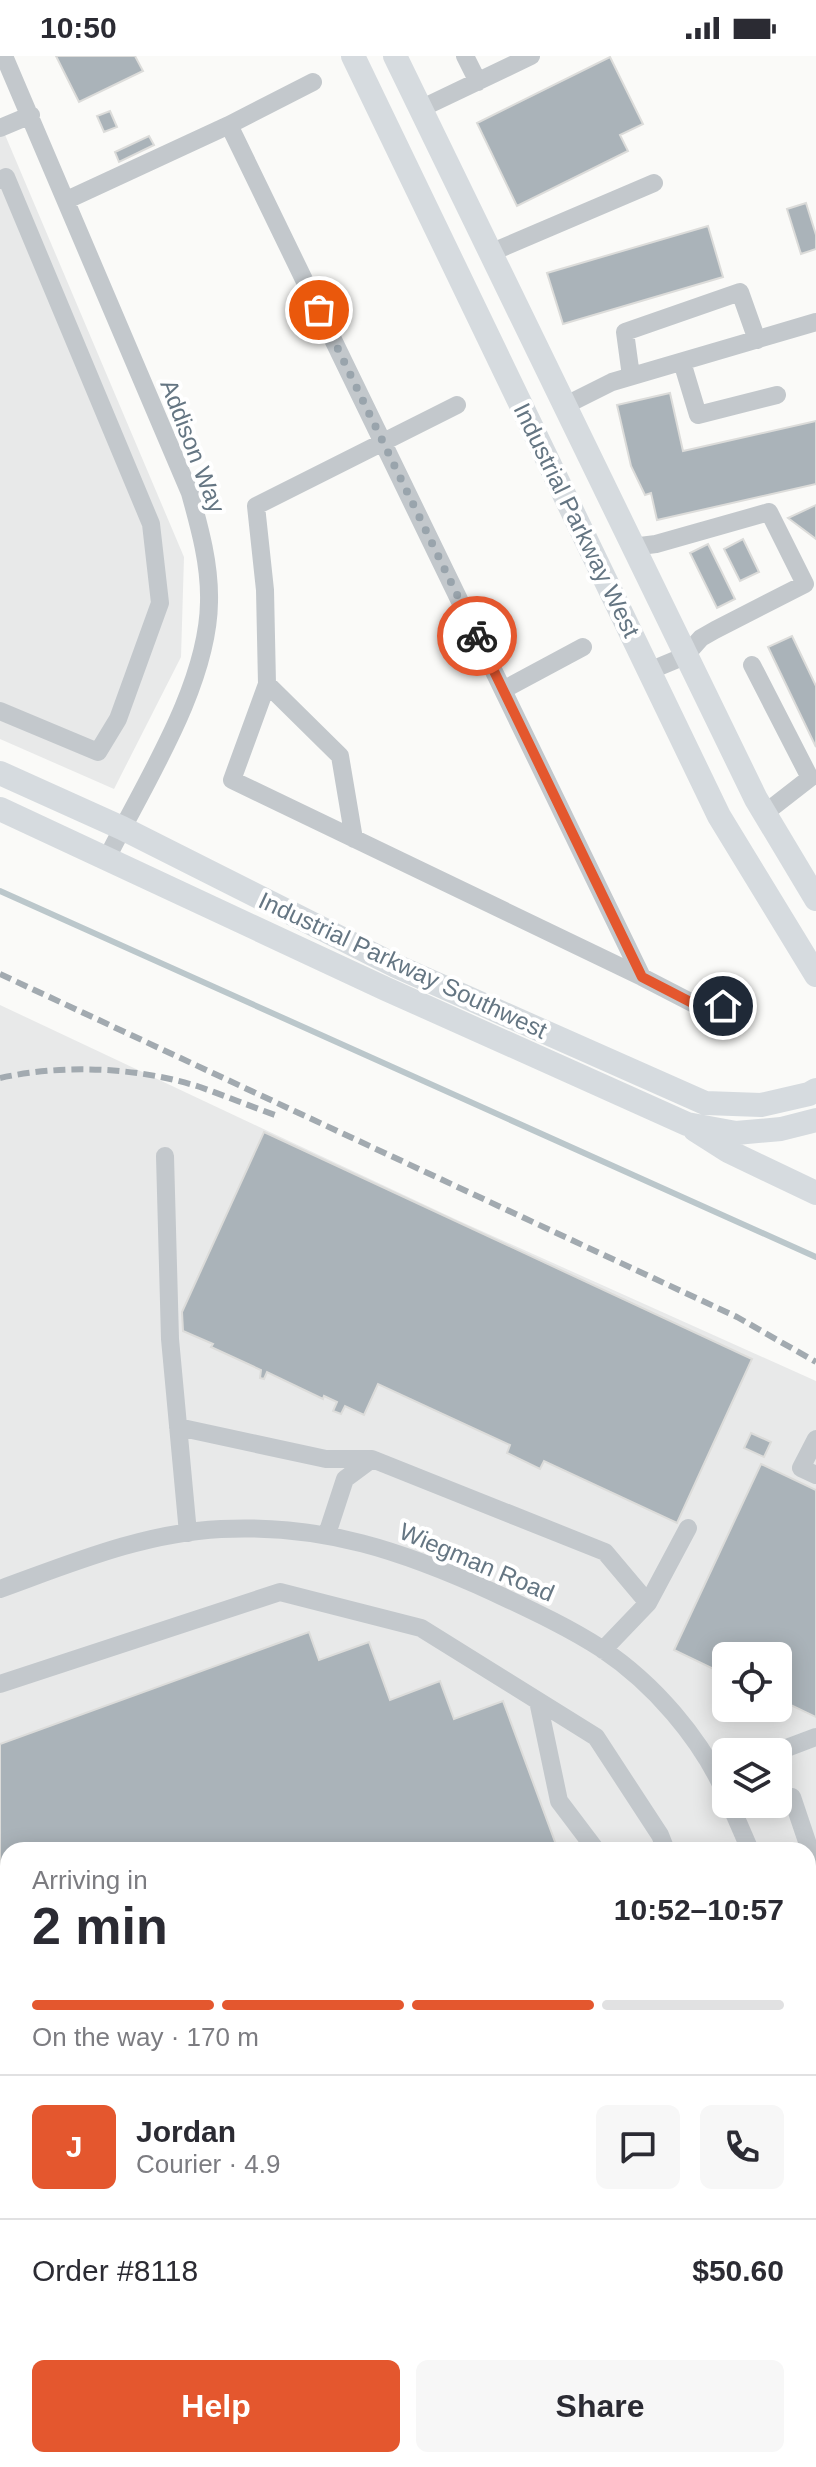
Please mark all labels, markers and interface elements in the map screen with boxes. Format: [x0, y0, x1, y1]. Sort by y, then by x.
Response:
text: 10:50 [40, 11, 117, 44]
pin [285, 276, 353, 344]
icon: bag [297, 288, 341, 332]
street label: Addison Way [155, 376, 231, 516]
street label: Industrial Parkway West [509, 399, 646, 642]
courier [437, 596, 517, 676]
icon: bike [455, 614, 499, 658]
street label: Industrial Parkway Southwest [255, 886, 552, 1044]
pin [689, 972, 757, 1040]
icon: home [701, 984, 745, 1028]
street label: Wiegman Road [396, 1517, 558, 1607]
map controls [712, 1642, 792, 1818]
button: locate [712, 1642, 792, 1722]
button: layers [712, 1738, 792, 1818]
text: Arriving in [32, 1865, 148, 1895]
text: 10:52–10:57 [614, 1893, 784, 1926]
text: 2 min [32, 1897, 168, 1955]
text: On the way · 170 m [32, 2022, 259, 2052]
button: chat [596, 2105, 680, 2189]
button: phone [700, 2105, 784, 2189]
text: Jordan [136, 2115, 236, 2148]
text: J [66, 2130, 82, 2163]
text: Courier · 4.9 [136, 2149, 281, 2179]
text: Order #8118 [32, 2254, 198, 2287]
text: $50.60 [692, 2254, 784, 2287]
button: Help [32, 2360, 400, 2452]
button: Share [416, 2360, 784, 2452]

